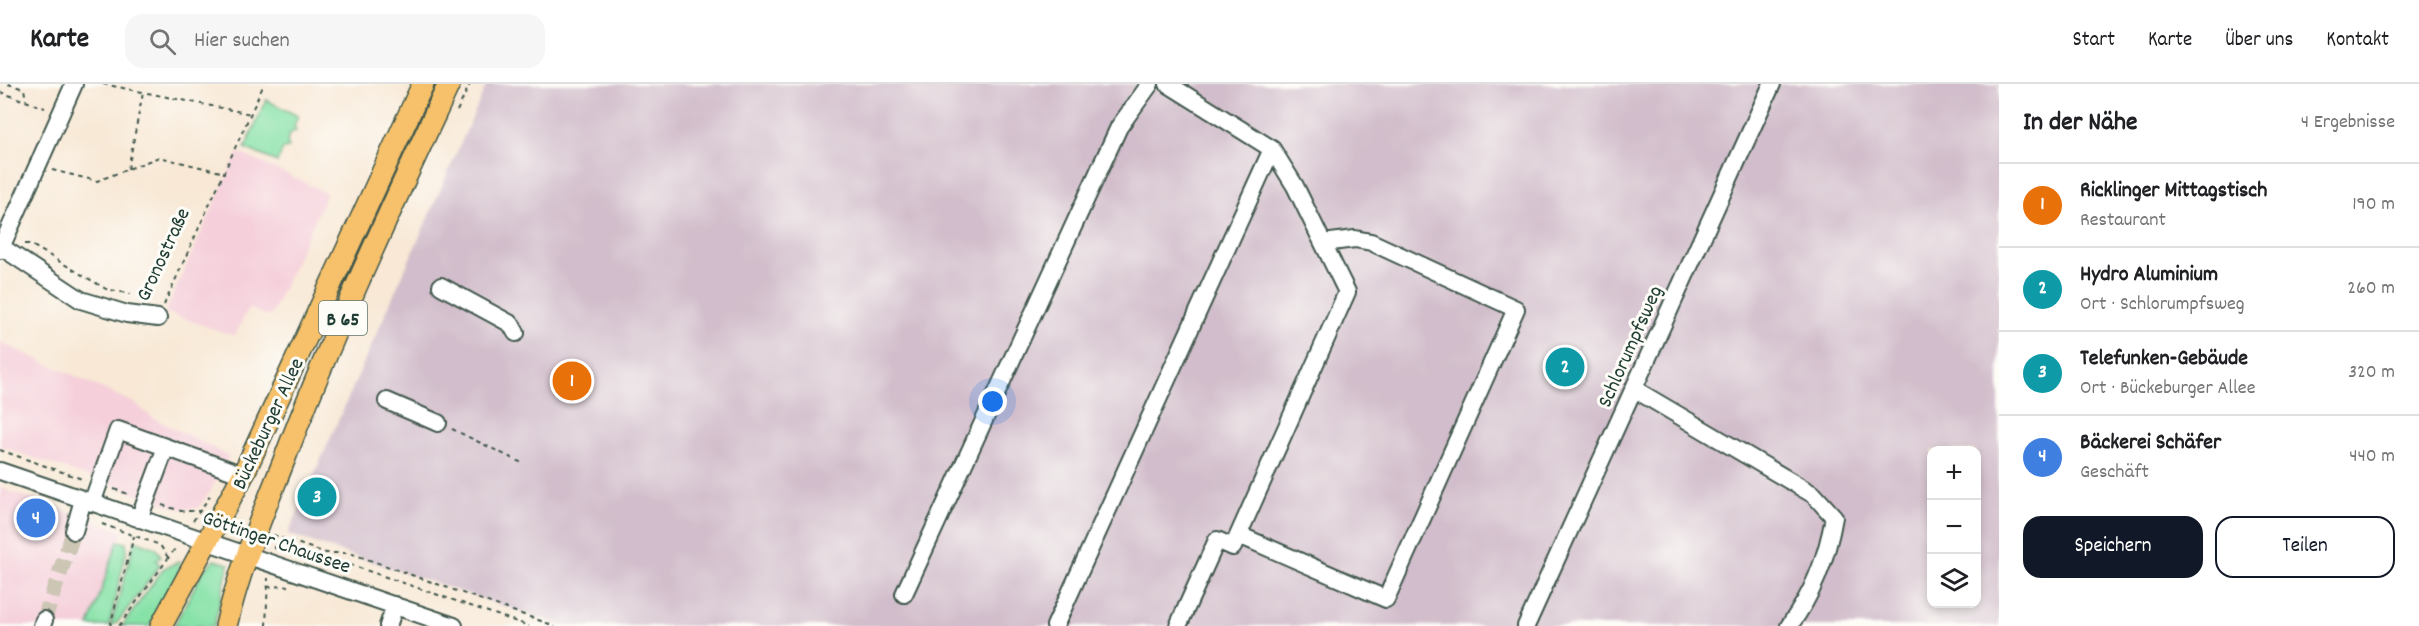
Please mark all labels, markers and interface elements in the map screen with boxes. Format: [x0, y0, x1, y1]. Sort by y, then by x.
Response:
search box [125, 14, 545, 68]
text: Karte [30, 21, 89, 61]
icon: search [146, 25, 179, 58]
text: Hier suchen [194, 26, 290, 57]
text: Start [2073, 26, 2115, 56]
text: Karte [2148, 26, 2192, 56]
text: Über uns [2225, 26, 2293, 56]
text: Kontakt [2326, 26, 2389, 56]
text: In der Nähe [2023, 105, 2137, 142]
text: 4 Ergebnisse [2301, 109, 2395, 137]
text: Ricklinger Mittagstisch [2080, 176, 2267, 207]
text: 1 [2040, 191, 2045, 219]
text: 190 m [2352, 191, 2395, 219]
street label: Gronostraße [130, 204, 199, 307]
text: Restaurant [2080, 207, 2166, 235]
text: Hydro Aluminium [2080, 260, 2218, 291]
text: 2 [2038, 275, 2047, 303]
text: 260 m [2347, 275, 2395, 303]
street label: Schlorumpfsweg [1591, 281, 1672, 413]
text: Ort · Schlorumpfsweg [2080, 291, 2245, 319]
road number: B 65 [319, 301, 367, 335]
pin: 2 [1546, 344, 1584, 390]
text: Telefunken-Gebäude [2080, 344, 2248, 375]
street label: Bückeburger Allee [226, 353, 313, 495]
pin: 1 [552, 358, 592, 404]
text: 3 [2038, 359, 2047, 387]
text: 320 m [2348, 359, 2395, 387]
text: Ort · Bückeburger Allee [2080, 375, 2255, 403]
your location [978, 387, 1007, 416]
text: Bäckerei Schäfer [2080, 428, 2221, 459]
text: 4 [2038, 443, 2047, 471]
text: 440 m [2349, 443, 2395, 471]
map controls [1927, 446, 1981, 608]
button: + [1927, 446, 1981, 500]
text: Geschäft [2080, 459, 2149, 487]
pin: 3 [298, 474, 336, 520]
pin: 4 [16, 496, 56, 540]
button: − [1927, 500, 1981, 554]
street label: Göttinger Chaussee [198, 504, 354, 583]
button: Speichern [2023, 516, 2203, 578]
button: Teilen [2215, 516, 2395, 578]
button: layers [1927, 554, 1981, 608]

